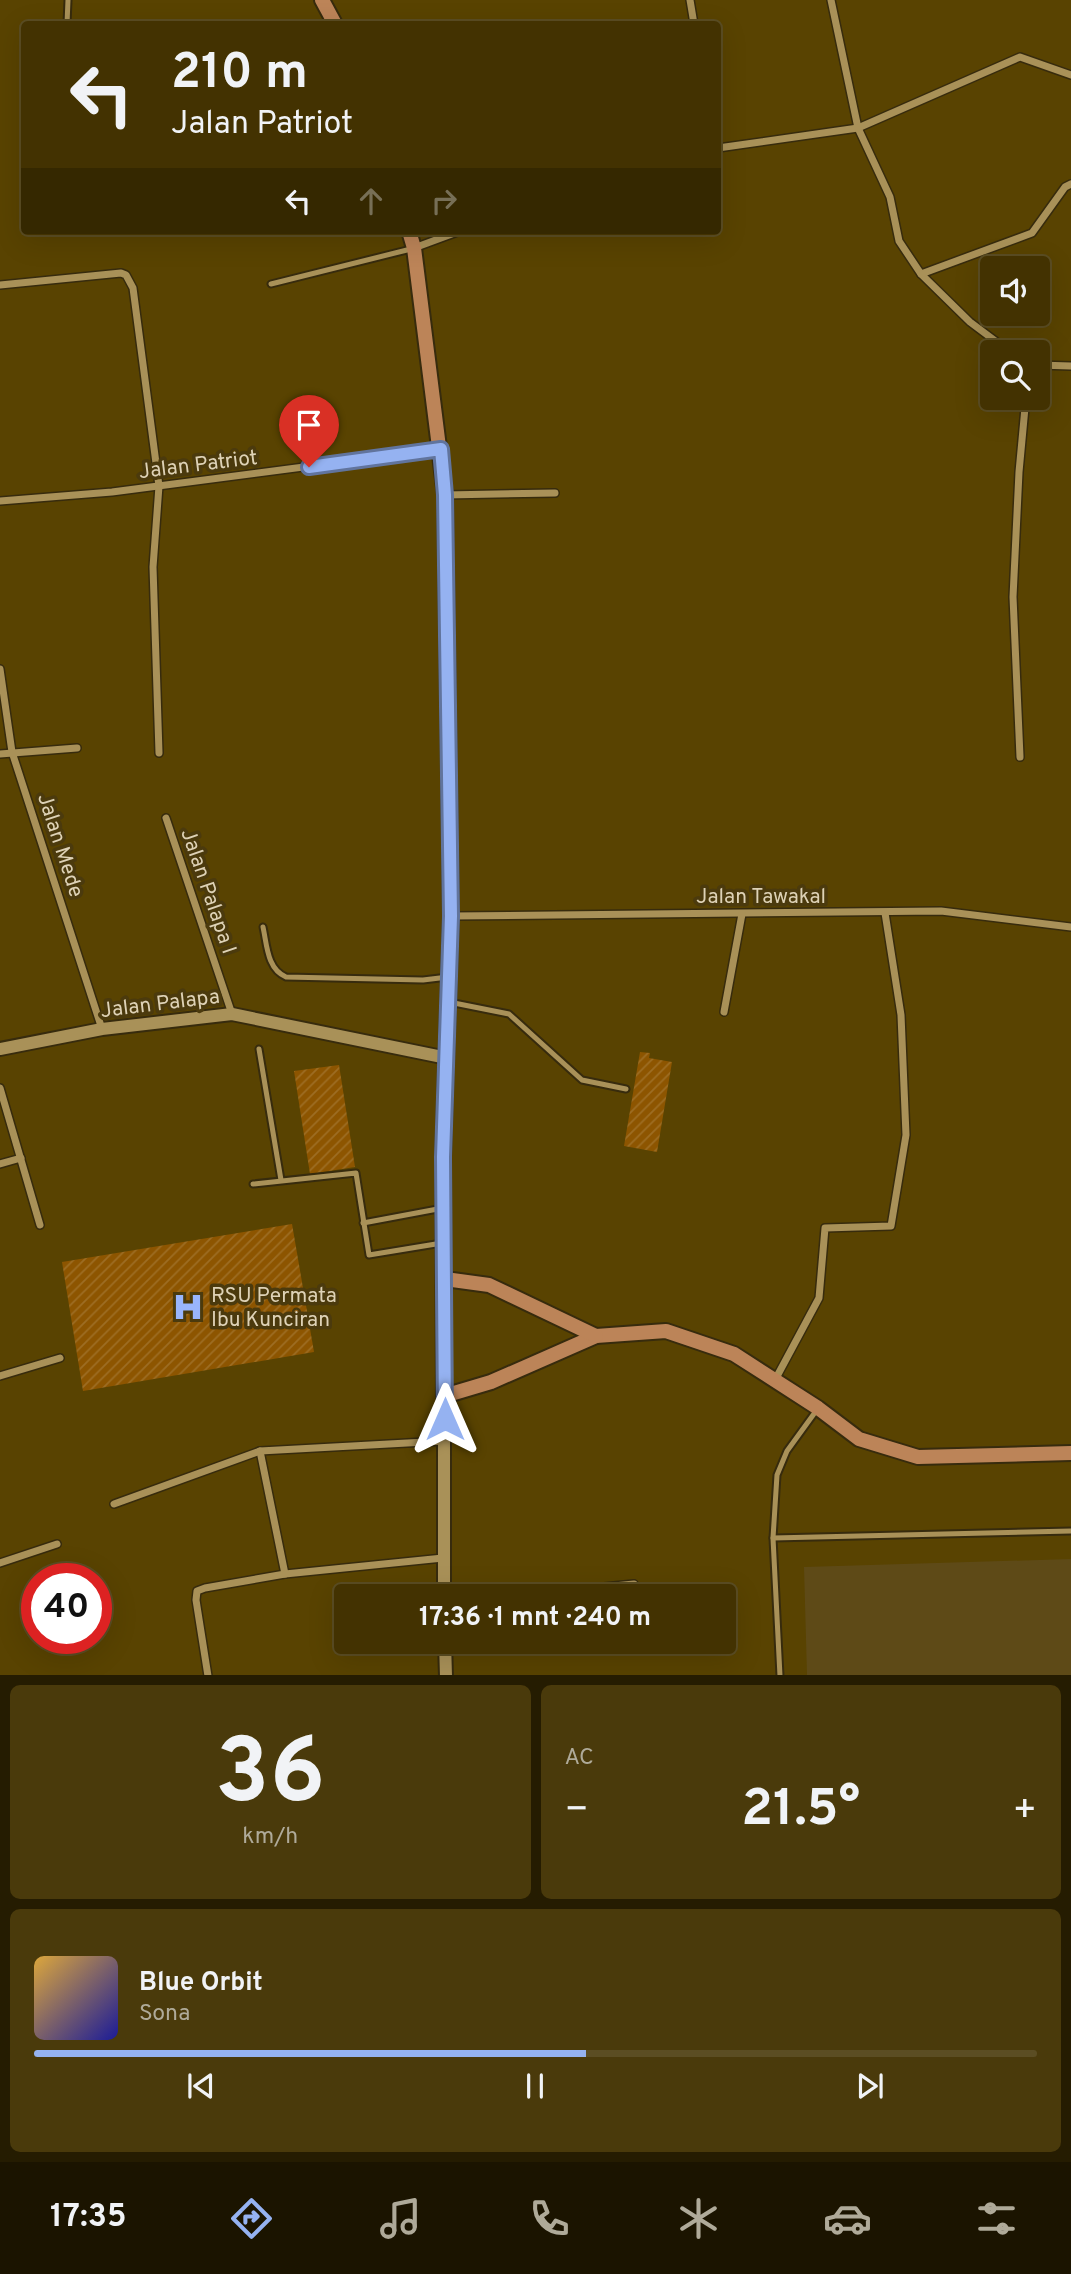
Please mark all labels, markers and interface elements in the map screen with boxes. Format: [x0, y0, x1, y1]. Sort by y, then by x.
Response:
text: 210 m [171, 44, 308, 106]
icon: left [56, 49, 147, 140]
text: Jalan Patriot [171, 105, 353, 145]
icon: left [279, 182, 317, 220]
icon: ahead [352, 182, 390, 220]
icon: right [425, 182, 463, 220]
map controls [980, 256, 1050, 410]
button: sound [980, 256, 1050, 326]
button: search [980, 340, 1050, 410]
pin [279, 395, 339, 467]
icon: arrive [290, 406, 328, 444]
street label: Jalan Patriot [137, 445, 259, 486]
street label: Jalan Mede [30, 790, 89, 901]
street label: Jalan Palapa I [174, 825, 242, 958]
street label: Jalan Tawakal [696, 884, 826, 911]
street label: Jalan Palapa [99, 984, 221, 1025]
place label: RSU Permata Ibu Kunciran [211, 1283, 337, 1334]
hospital icon: RSU Permata Ibu Kunciran [171, 1290, 205, 1324]
position arrow [408, 1382, 482, 1456]
speed limit sign: 40 [21, 1563, 112, 1654]
text: 17:36 · 1 mnt · 240 m [419, 1602, 651, 1635]
text: 36 [215, 1720, 325, 1835]
text: AC [565, 1744, 594, 1773]
text: 21.5° [741, 1778, 860, 1844]
text: − [565, 1787, 589, 1836]
text: + [1012, 1787, 1037, 1836]
text: km/h [242, 1823, 298, 1852]
text: Blue Orbit [139, 1967, 263, 2000]
text: Sona [139, 2000, 190, 2029]
icon: previous [182, 2067, 220, 2105]
icon: pause [516, 2067, 554, 2105]
icon: next [851, 2067, 889, 2105]
icon: directions [227, 2194, 276, 2243]
icon: music [376, 2194, 425, 2243]
icon: phone [525, 2194, 574, 2243]
icon: climate [674, 2194, 723, 2243]
icon: car [823, 2194, 872, 2243]
icon: filters [972, 2194, 1021, 2243]
text: 17:35 [50, 2198, 127, 2238]

